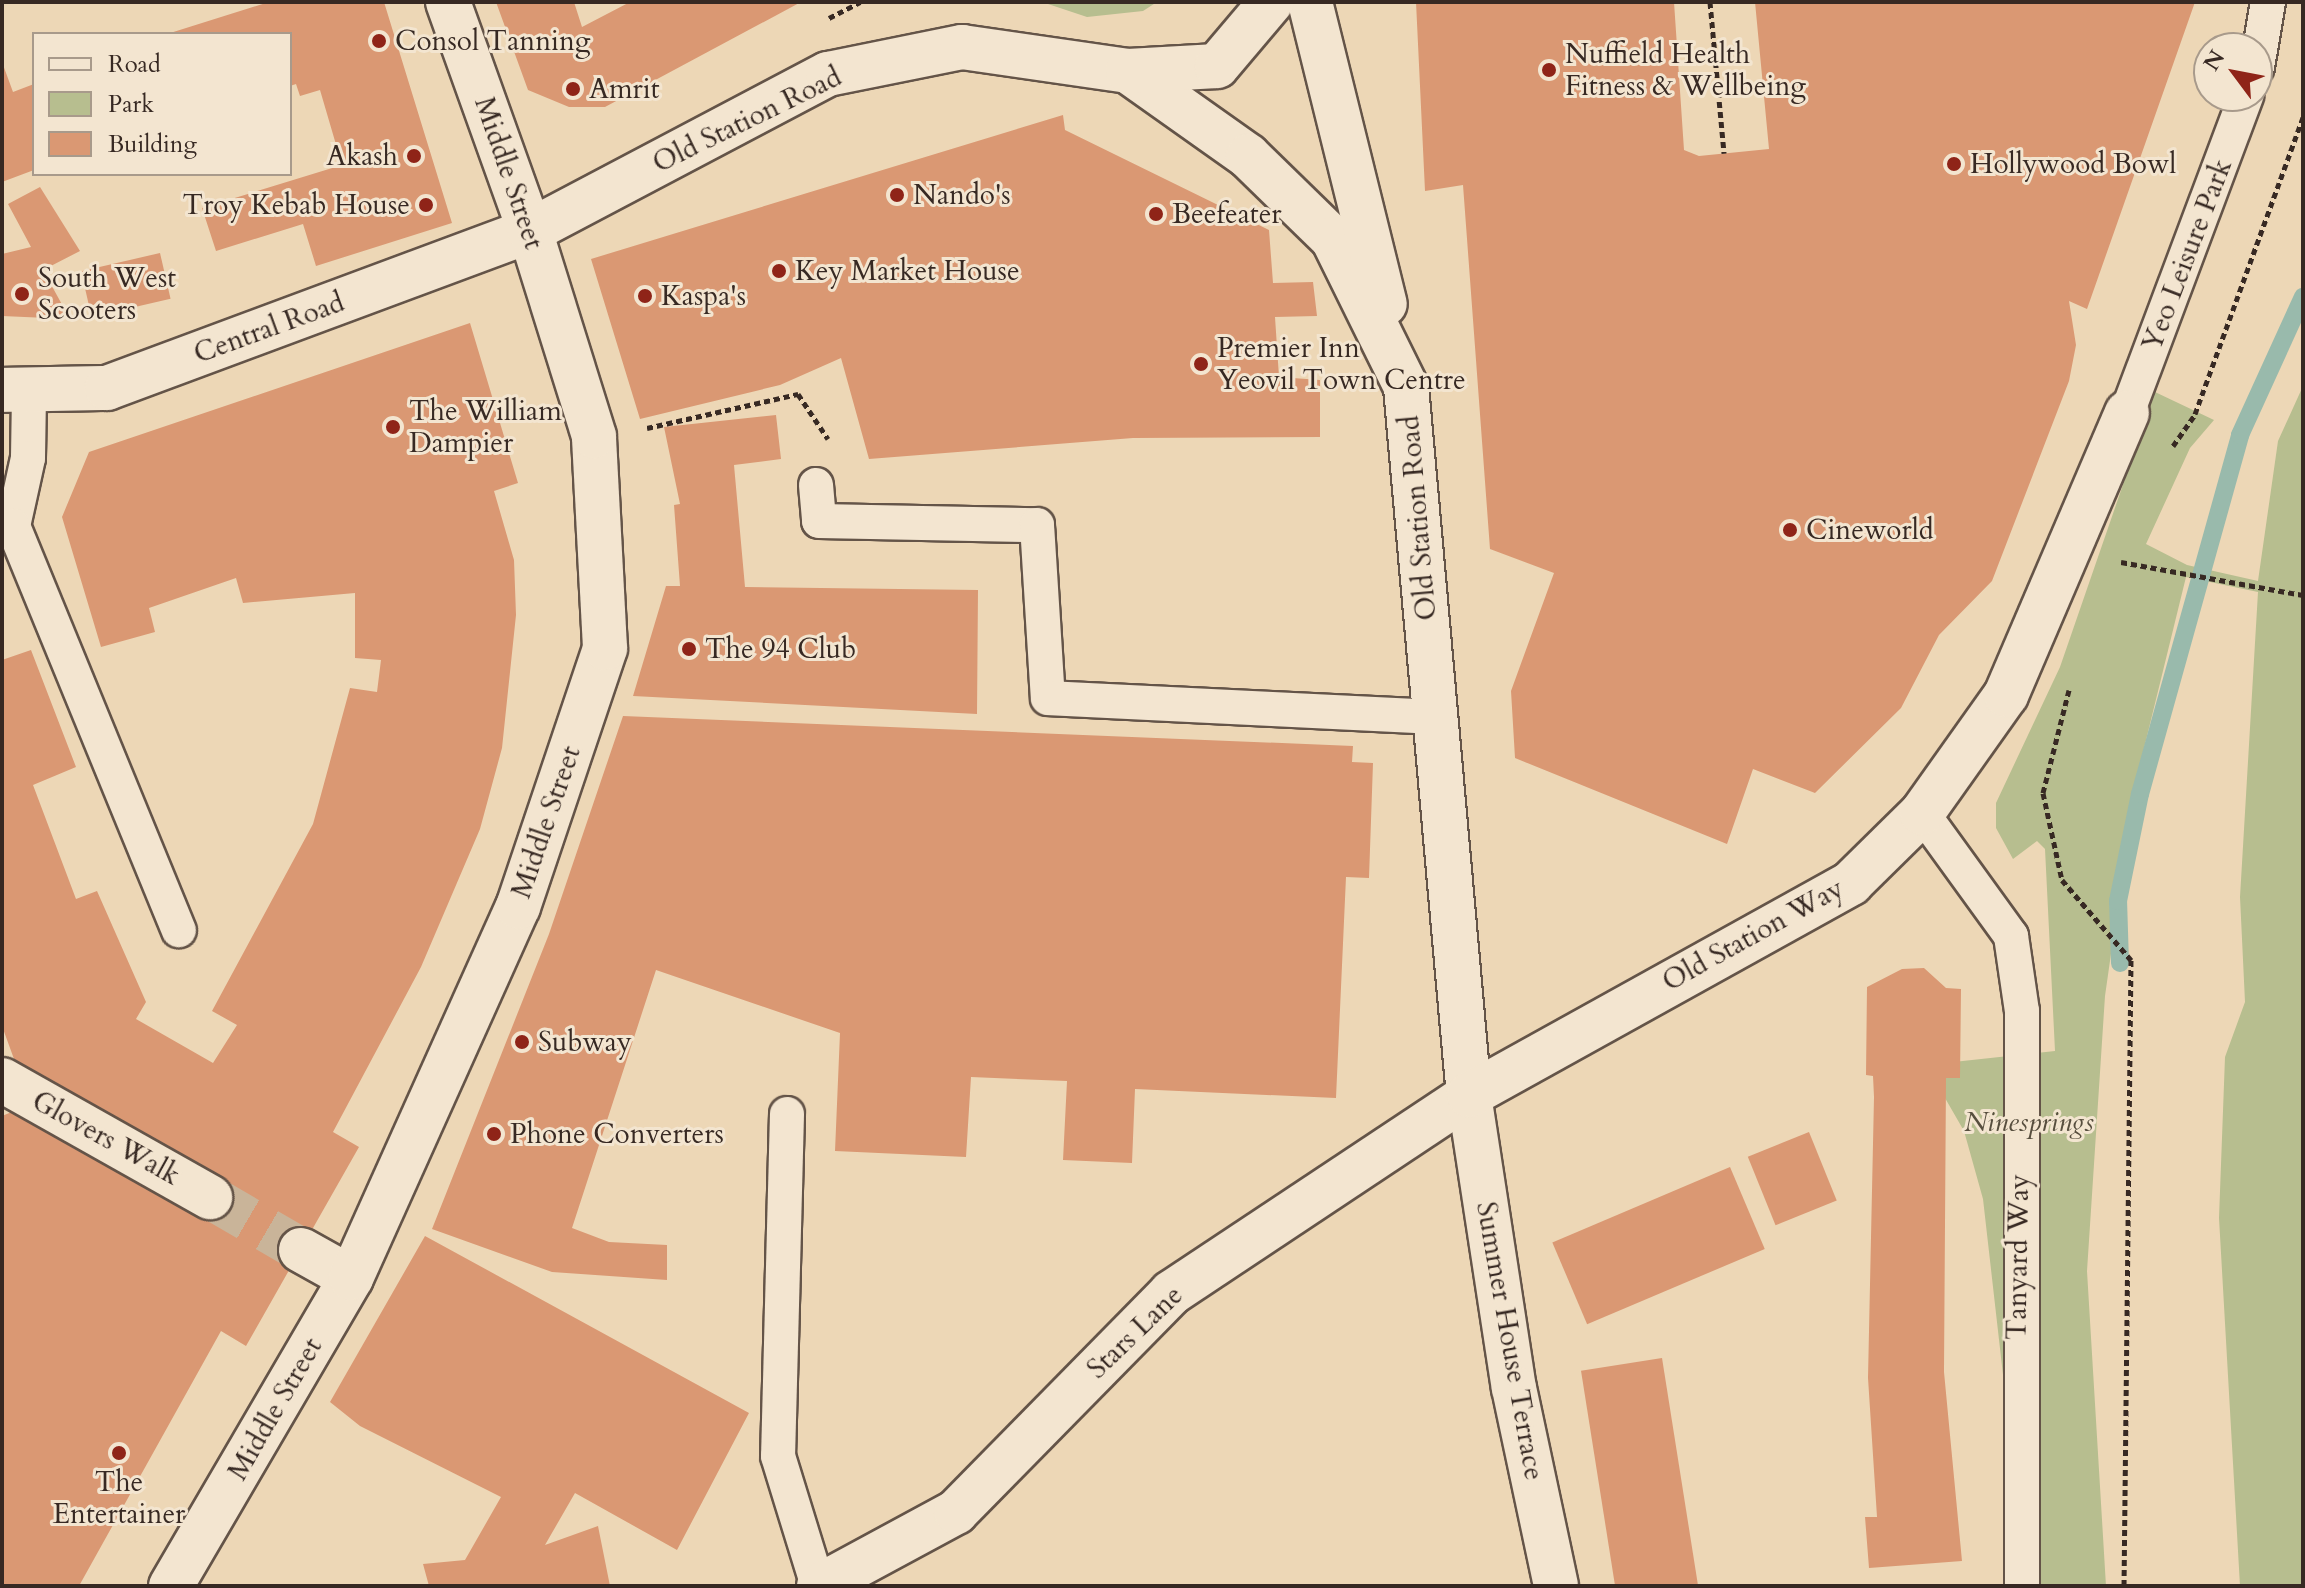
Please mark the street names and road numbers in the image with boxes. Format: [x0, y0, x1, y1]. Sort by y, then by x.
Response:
street label: Old Station Road [647, 60, 847, 180]
street label: Middle Street [467, 92, 551, 254]
street label: Yeo Leisure Park [2135, 154, 2239, 356]
street label: Central Road [189, 285, 349, 371]
street label: Old Station Road [1392, 414, 1444, 622]
street label: Middle Street [504, 741, 588, 903]
street label: Old Station Way [1657, 871, 1849, 999]
street label: Glovers Walk [26, 1084, 186, 1192]
street label: Tanyard Way [2000, 1174, 2036, 1340]
street label: Summer House Terrace [1469, 1199, 1551, 1483]
street label: Stars Lane [1080, 1278, 1190, 1386]
street label: Middle Street [221, 1332, 329, 1486]

